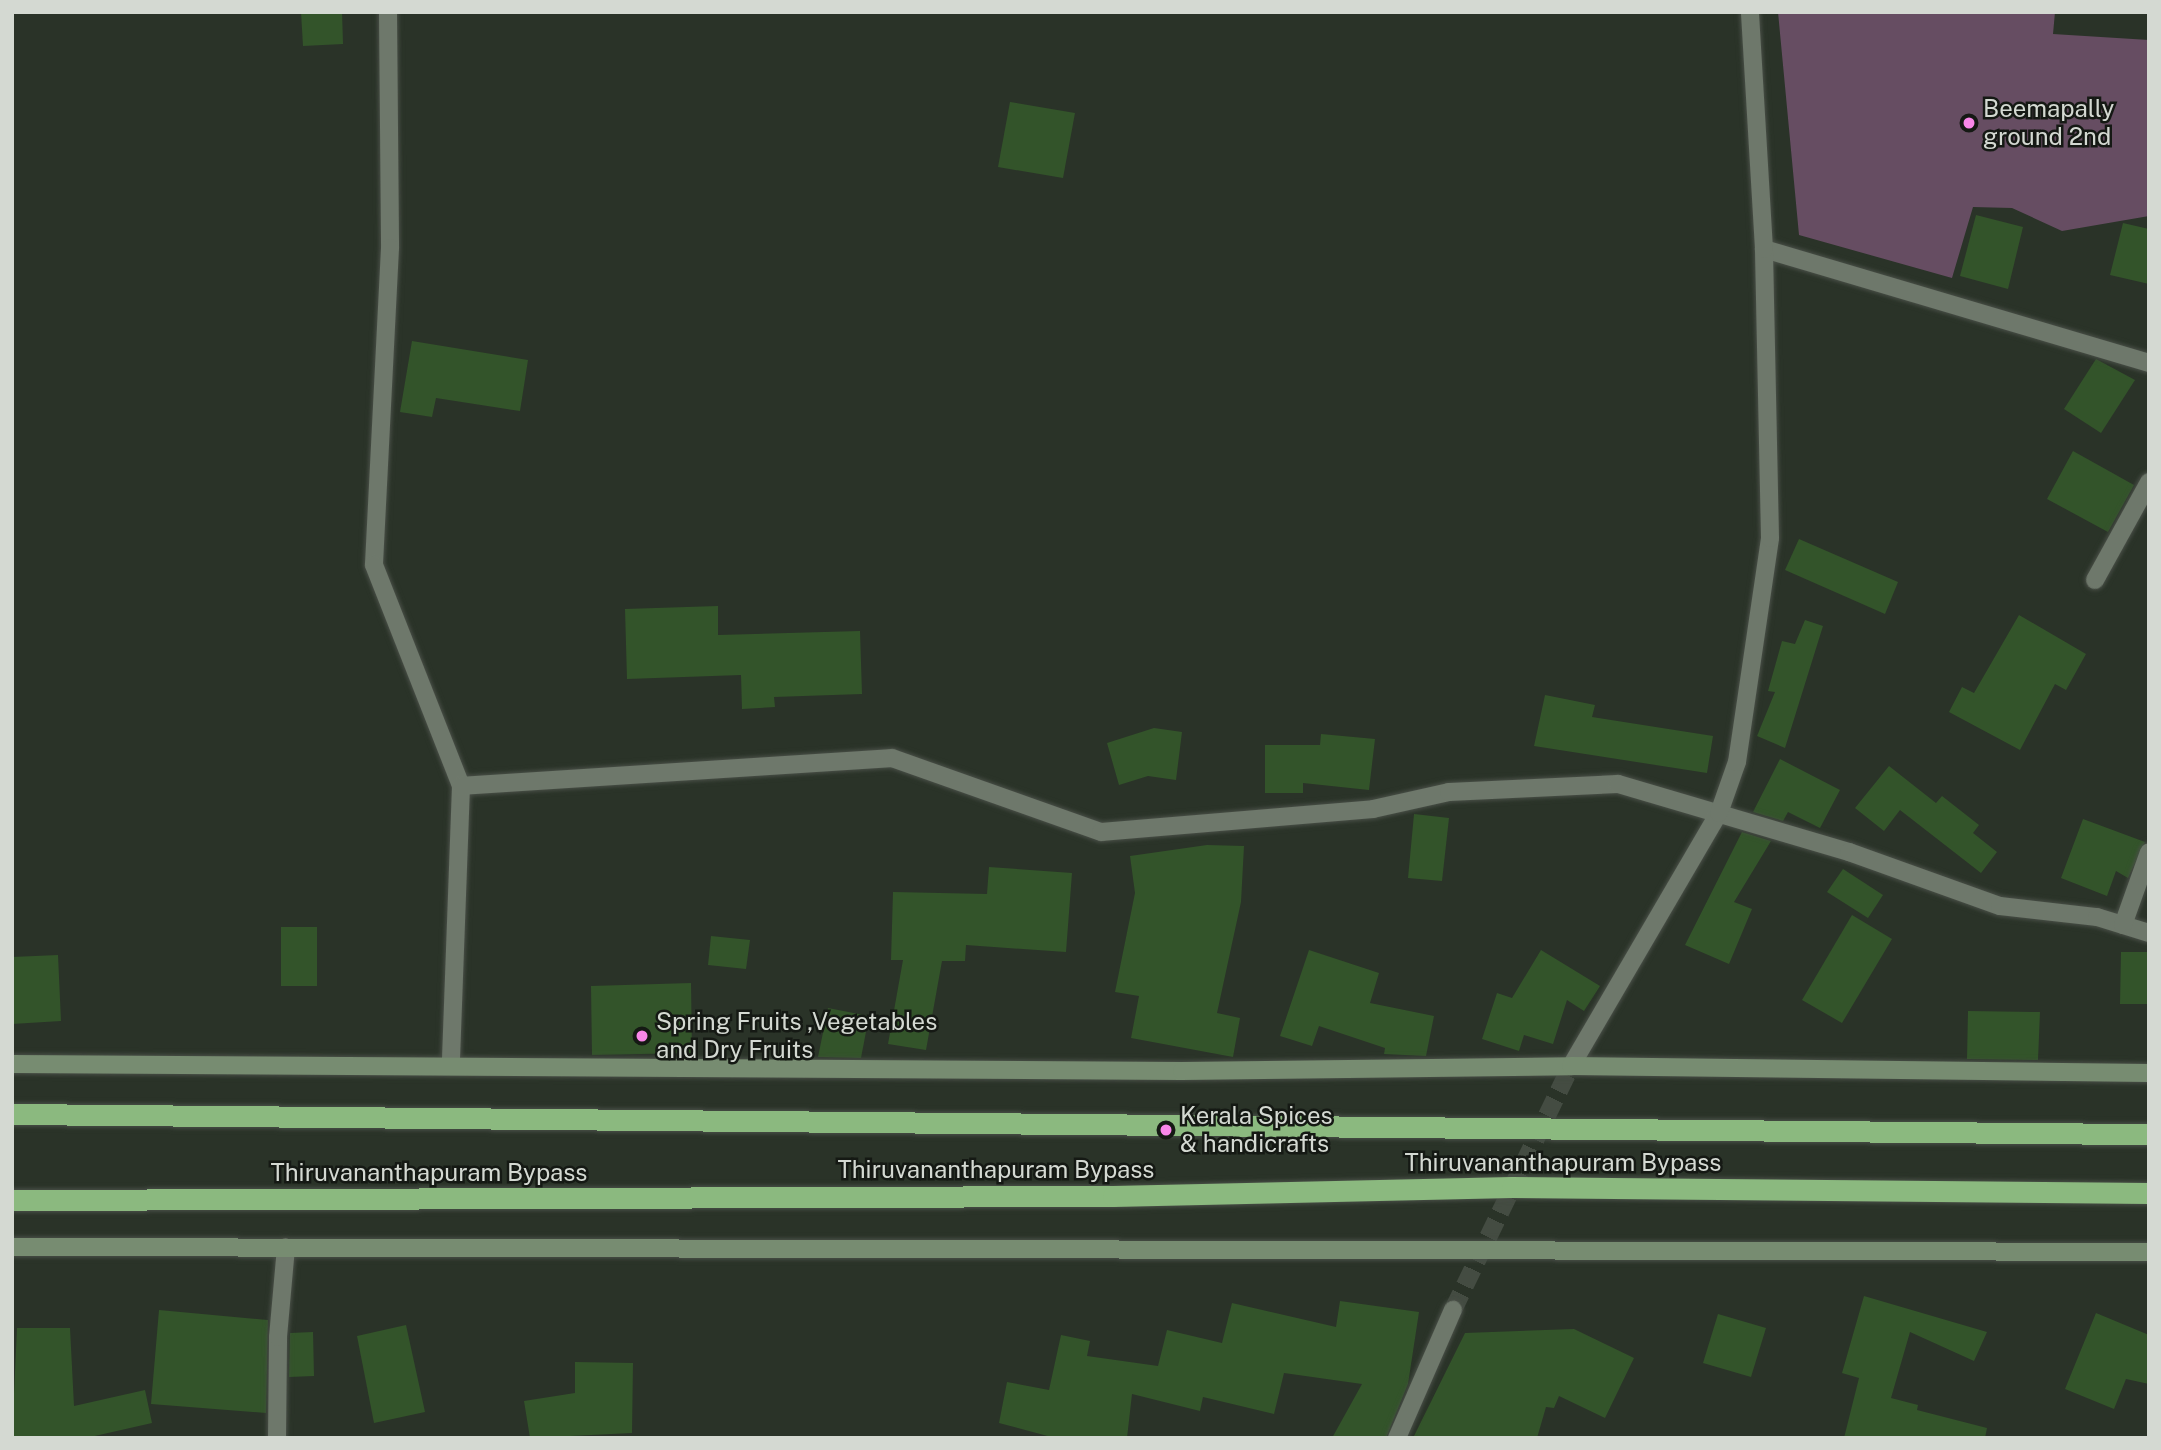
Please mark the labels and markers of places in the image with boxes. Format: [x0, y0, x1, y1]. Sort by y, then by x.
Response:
place label: Beemapally ground 2nd [1983, 95, 2114, 151]
marker: Beemapally ground 2nd [1961, 115, 1977, 131]
place label: Spring Fruits ,Vegetables and Dry Fruits [656, 1008, 937, 1064]
marker: Spring Fruits ,Vegetables and Dry Fruits [634, 1028, 650, 1044]
place label: Kerala Spices & handicrafts [1180, 1102, 1333, 1158]
marker: Kerala Spices & handicrafts [1158, 1122, 1174, 1138]

